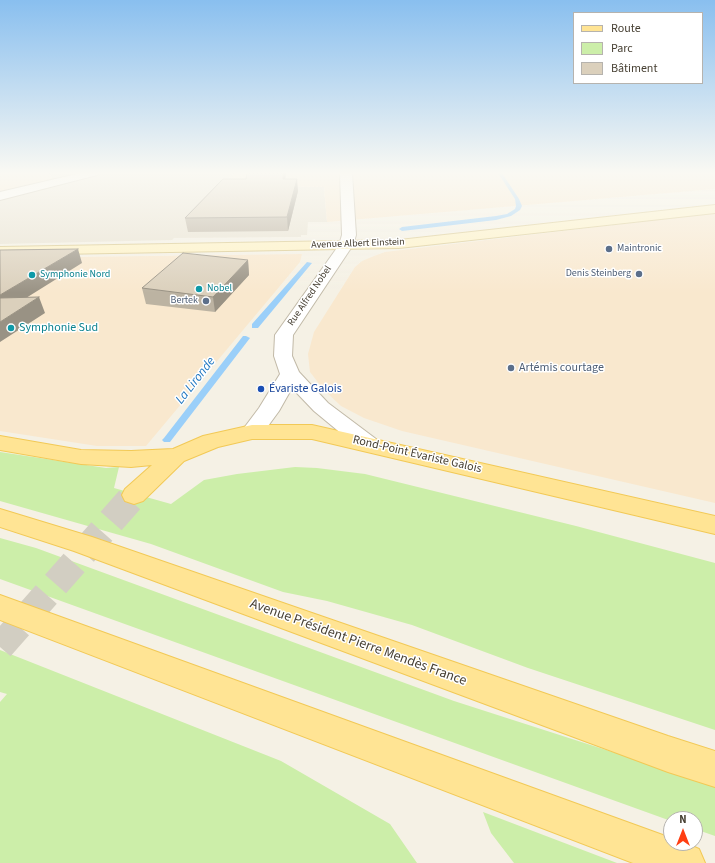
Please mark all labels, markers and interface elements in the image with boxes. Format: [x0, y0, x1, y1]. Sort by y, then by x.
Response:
legend [573, 12, 703, 84]
text: Route [611, 20, 641, 37]
text: Parc [611, 40, 633, 57]
text: Bâtiment [611, 60, 657, 77]
street label: Avenue Albert Einstein [311, 236, 405, 252]
place label: Maintronic [617, 243, 662, 255]
marker: Maintronic [604, 244, 614, 254]
street label: Rue Alfred Nobel [286, 264, 334, 328]
place label: Denis Steinberg [566, 268, 631, 280]
place label: Symphonie Nord [40, 269, 110, 281]
marker: Denis Steinberg [634, 269, 644, 279]
marker: Symphonie Nord [27, 270, 37, 280]
place label: Nobel [207, 283, 232, 295]
marker: Nobel [194, 284, 204, 294]
place label: Bertek [171, 295, 198, 307]
marker: Bertek [201, 296, 211, 306]
place label: Symphonie Sud [19, 321, 98, 335]
marker: Symphonie Sud [6, 323, 16, 333]
water label: La Lironde [173, 354, 219, 408]
place label: Artémis courtage [519, 361, 604, 375]
marker: Artémis courtage [506, 363, 516, 373]
place label: Évariste Galois [269, 382, 342, 396]
marker: Évariste Galois [256, 384, 266, 394]
street label: Rond-Point Évariste Galois [351, 433, 483, 477]
street label: Avenue Président Pierre Mendès France [247, 596, 469, 690]
north arrow [663, 811, 703, 851]
text: N [679, 812, 687, 827]

